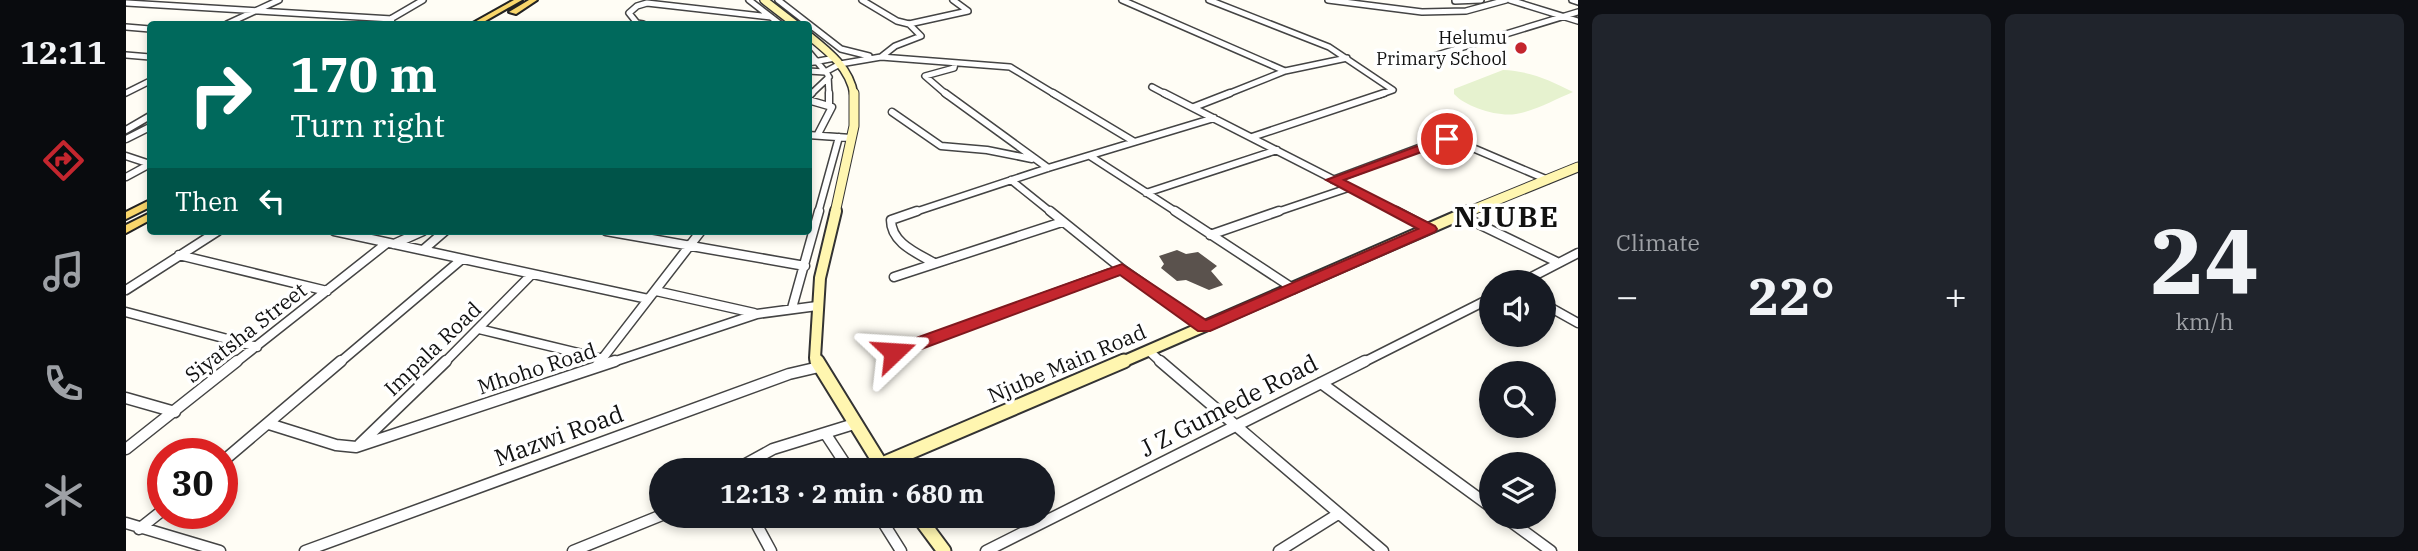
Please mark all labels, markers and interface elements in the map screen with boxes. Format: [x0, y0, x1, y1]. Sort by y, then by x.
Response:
place label: Helumu Primary School [1376, 26, 1507, 70]
text: 12:11 [20, 31, 106, 73]
marker: Helumu Primary School [1513, 40, 1529, 56]
text: 170 m [290, 42, 437, 105]
icon: right [175, 49, 266, 140]
text: Turn right [290, 104, 445, 146]
pin [1417, 109, 1477, 169]
icon: arrive [1428, 120, 1466, 158]
icon: directions [39, 136, 88, 185]
icon: left [253, 182, 291, 220]
text: Then [175, 184, 239, 218]
district label: NJUBE [1454, 198, 1560, 235]
text: 24 [2150, 201, 2259, 319]
text: Climate [1616, 227, 1700, 257]
icon: music [39, 247, 88, 296]
text: 22° [1748, 262, 1835, 329]
map controls [1479, 270, 1556, 529]
button: sound [1479, 270, 1556, 347]
text: − [1616, 271, 1639, 320]
text: + [1944, 271, 1967, 320]
street label: Siyatsha Street [179, 276, 312, 389]
street label: Impala Road [378, 295, 487, 402]
text: km/h [2175, 306, 2234, 336]
position arrow [857, 315, 931, 389]
street label: Njube Main Road [983, 317, 1150, 409]
street label: Mhoho Road [474, 336, 600, 400]
street label: J Z Gumede Road [1134, 346, 1323, 464]
icon: phone [39, 359, 88, 408]
button: search [1479, 361, 1556, 438]
street label: Mazwi Road [490, 397, 628, 473]
speed limit sign: 30 [147, 438, 238, 529]
button: layers [1479, 452, 1556, 529]
icon: climate [39, 471, 88, 520]
text: 12:13 · 2 min · 680 m [720, 476, 984, 510]

